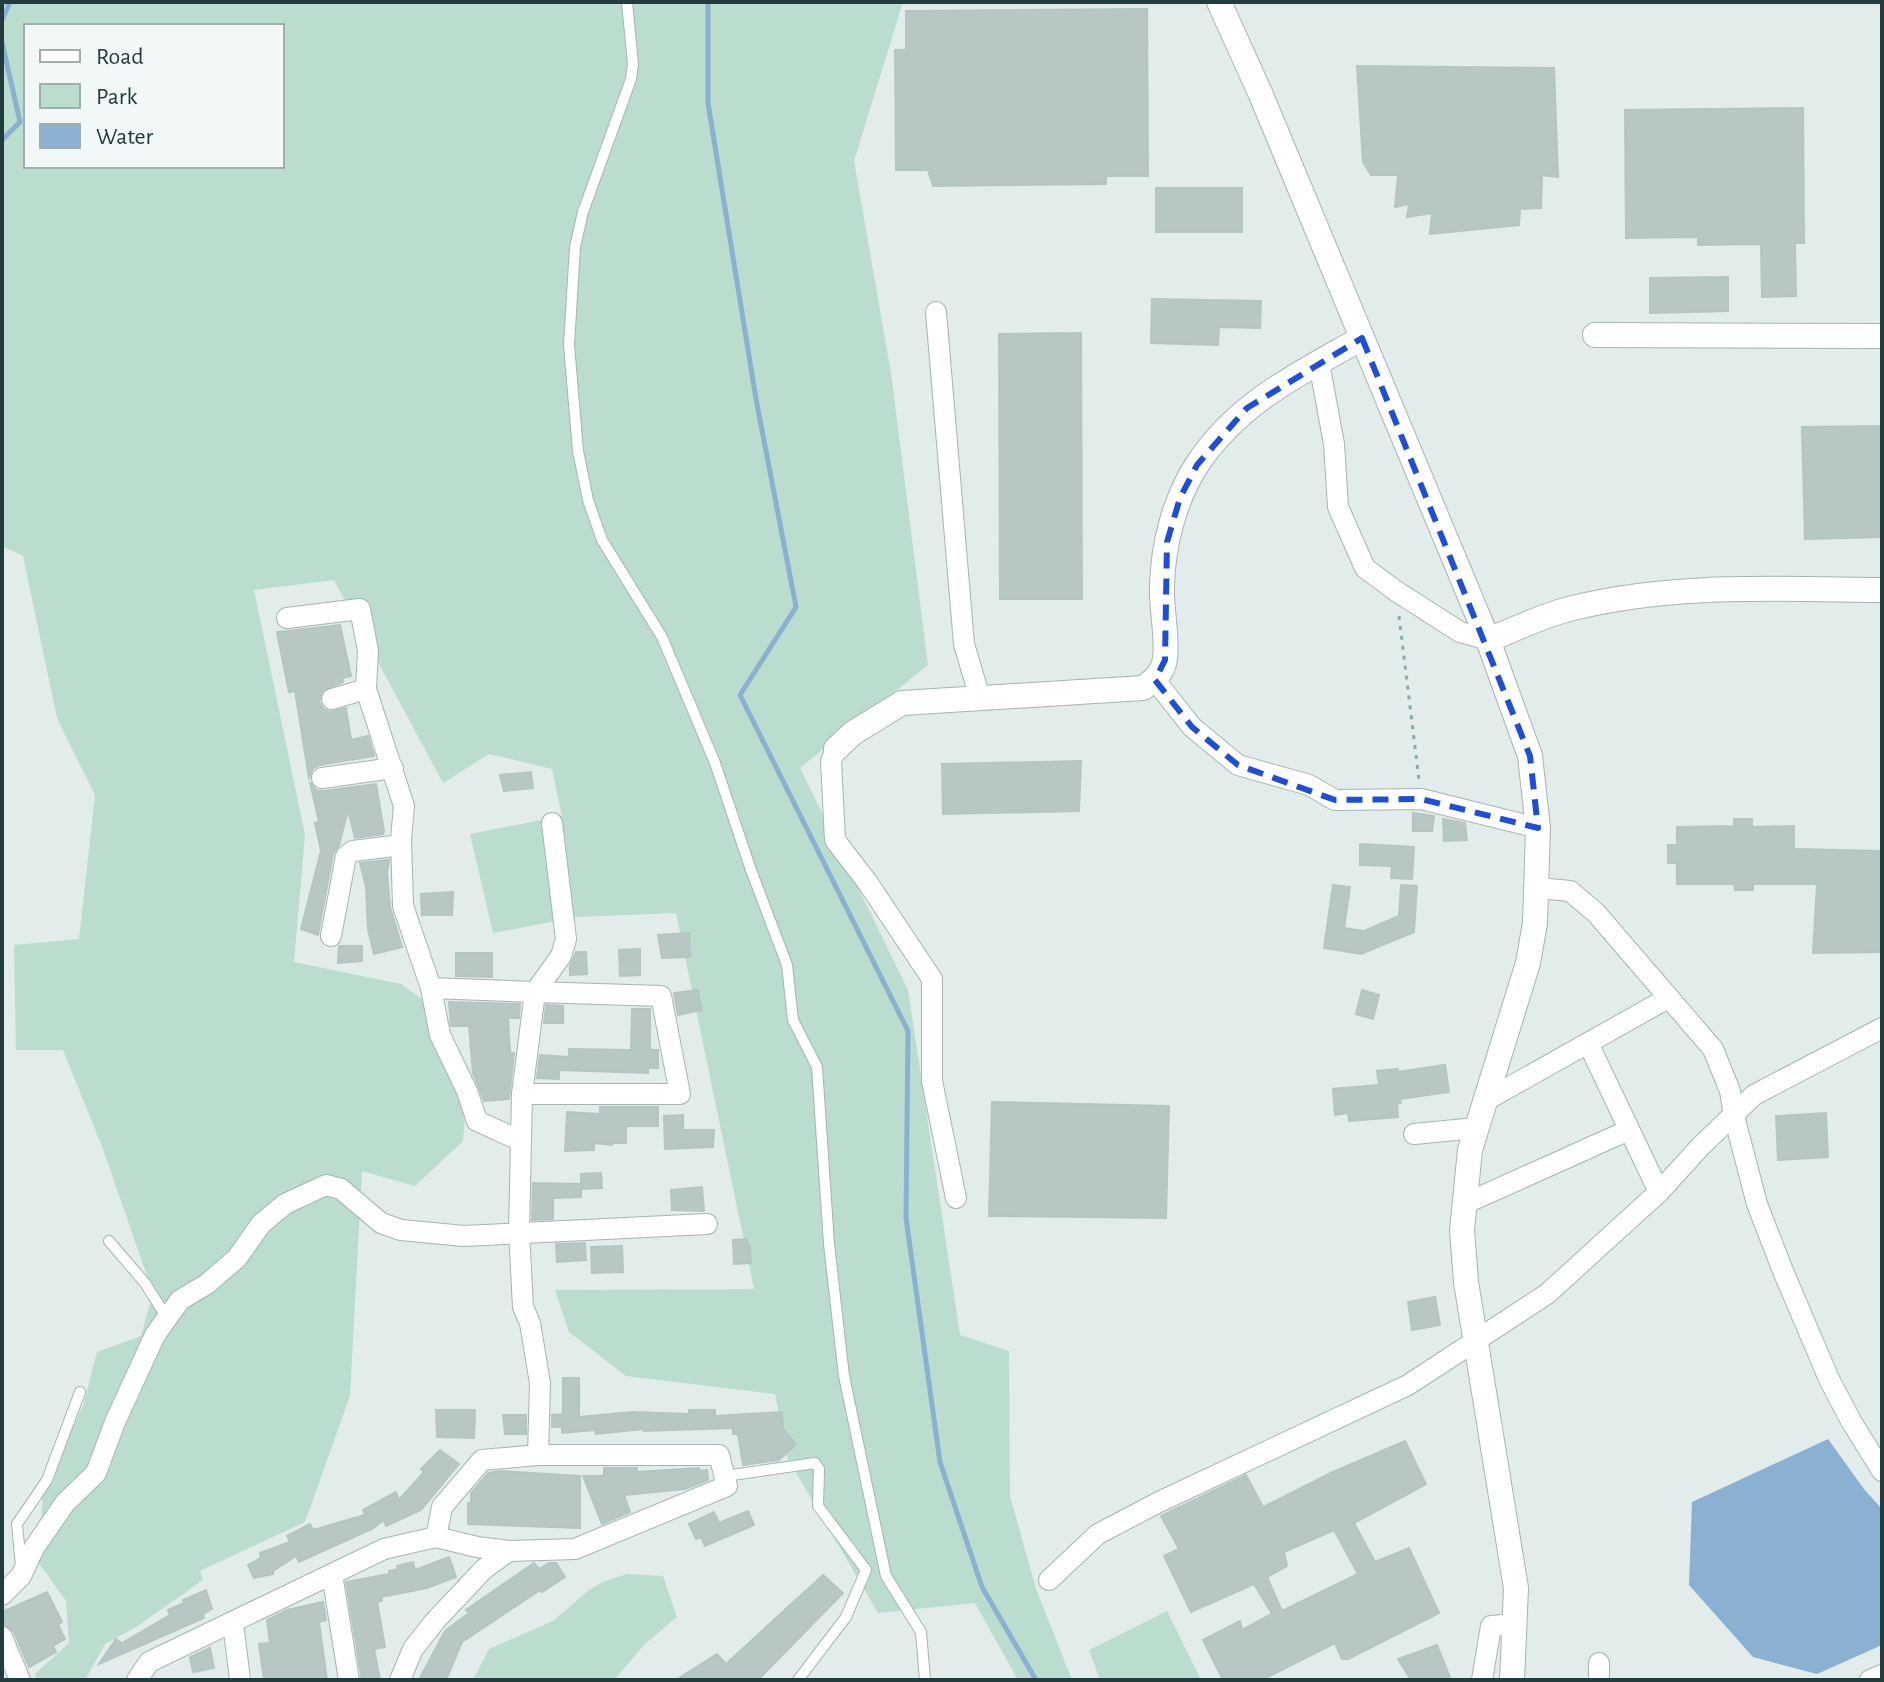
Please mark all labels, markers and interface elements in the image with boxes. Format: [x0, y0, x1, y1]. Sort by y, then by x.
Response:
legend [24, 24, 284, 168]
text: Road [96, 45, 144, 69]
text: Park [96, 85, 137, 109]
text: Water [96, 125, 154, 149]

